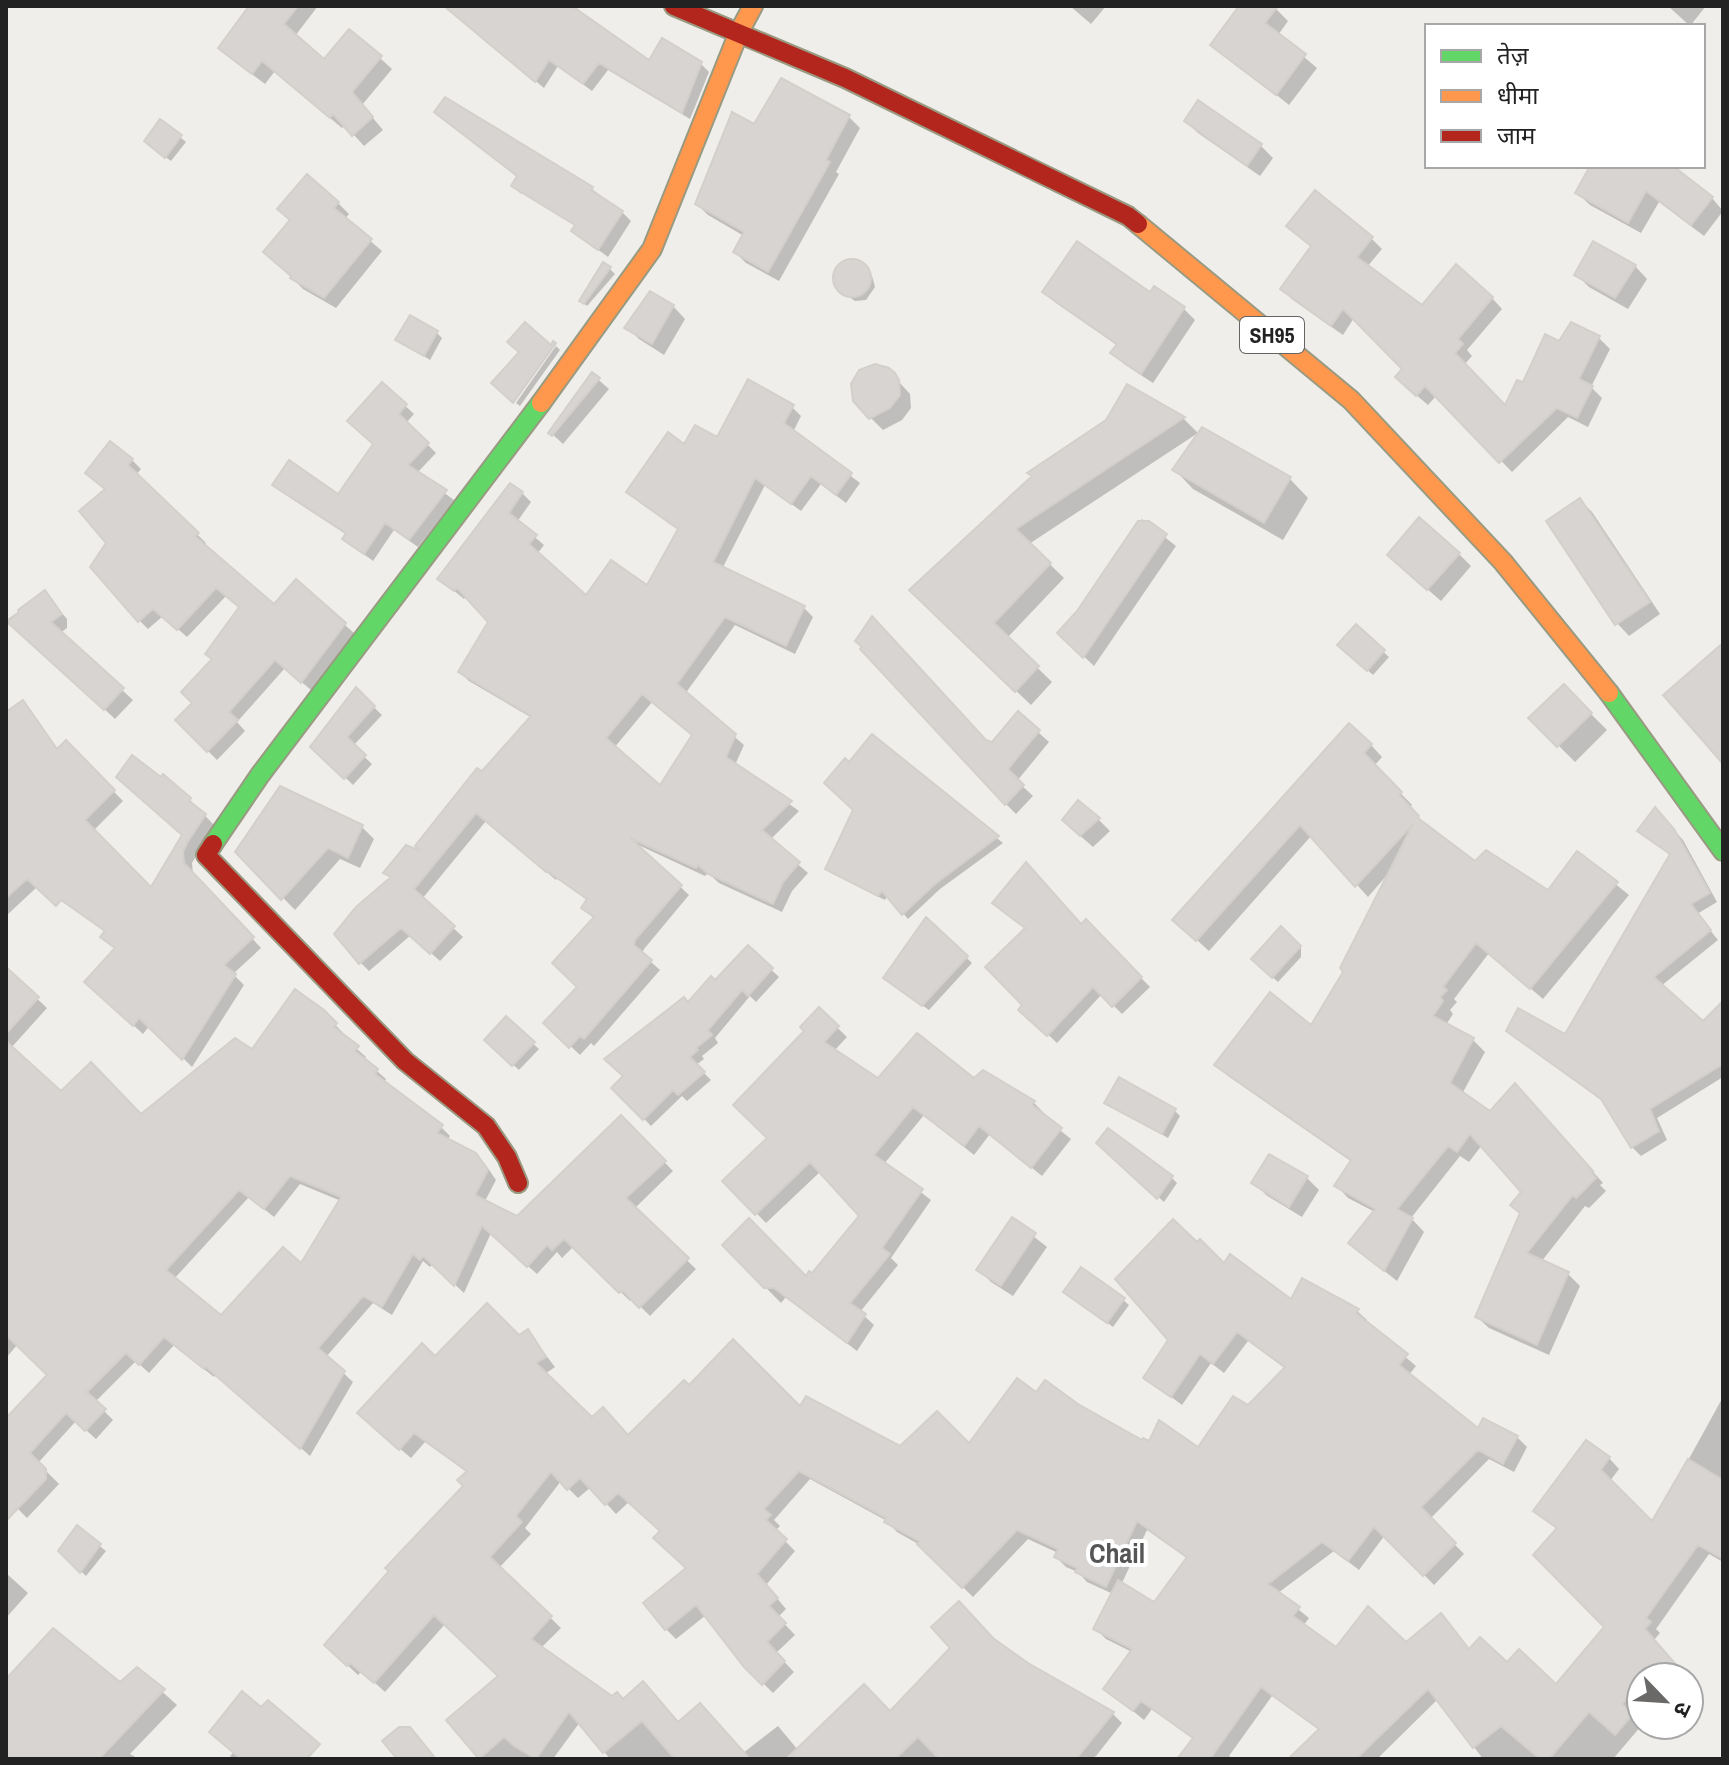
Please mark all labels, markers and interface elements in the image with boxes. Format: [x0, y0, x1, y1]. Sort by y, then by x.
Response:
legend [1425, 24, 1705, 168]
text: तेज़ [1497, 39, 1530, 71]
text: धीमा [1497, 79, 1539, 111]
text: जाम [1497, 119, 1536, 151]
road number: SH95 [1240, 317, 1304, 353]
district label: Chail [1089, 1534, 1145, 1572]
north arrow [1625, 1661, 1705, 1741]
text: उ [1666, 1697, 1699, 1723]

